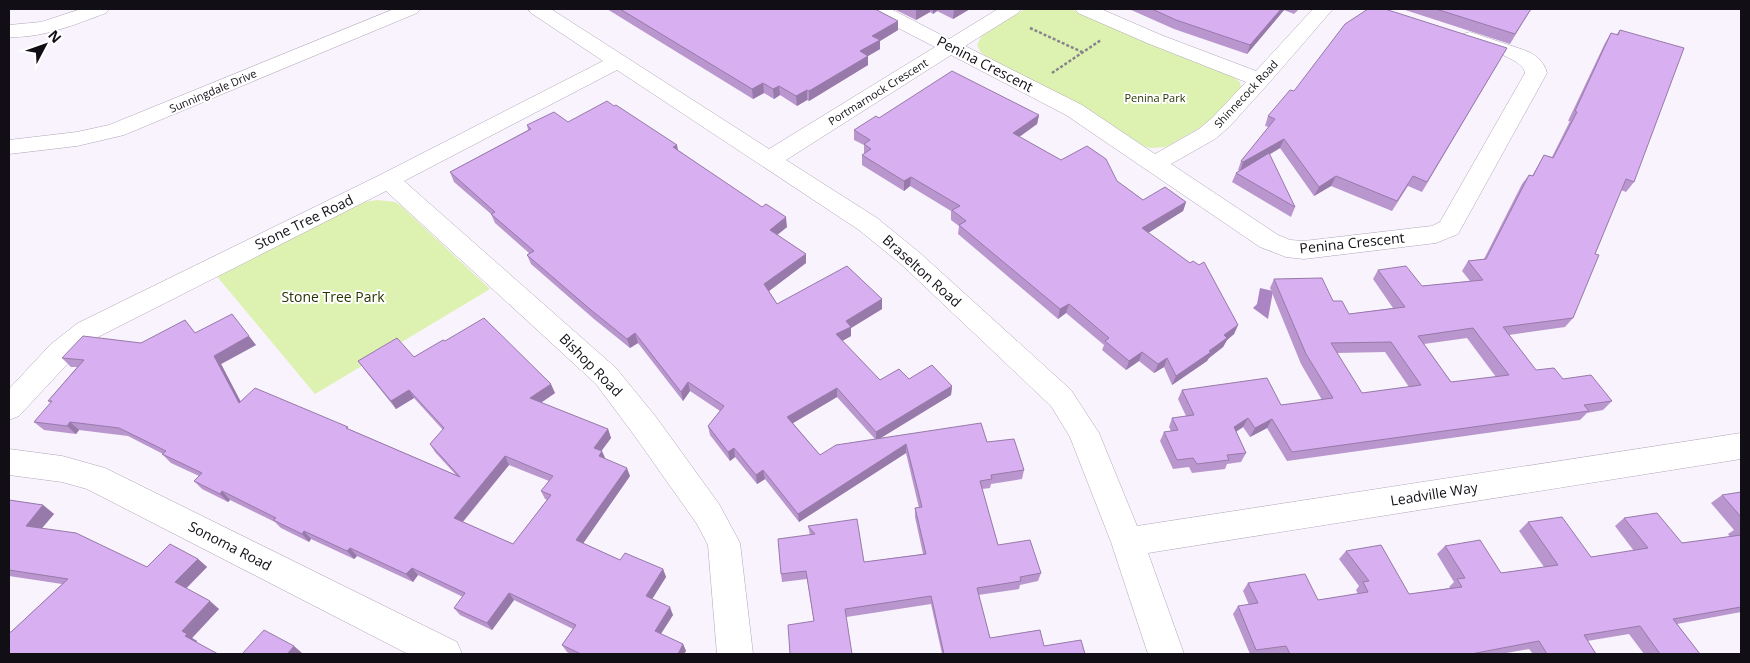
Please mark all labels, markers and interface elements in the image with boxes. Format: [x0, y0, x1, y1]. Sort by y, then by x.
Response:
north arrow [20, 20, 70, 70]
text: N [44, 26, 66, 47]
street label: Penina Crescent [934, 31, 1037, 96]
street label: Portmarnock Crescent [825, 55, 930, 128]
street label: Shinnecock Road [1210, 57, 1281, 131]
street label: Sunningdale Drive [167, 65, 259, 116]
park label: Penina Park [1124, 90, 1186, 105]
street label: Stone Tree Road [251, 189, 356, 254]
street label: Penina Crescent [1298, 228, 1405, 257]
street label: Braselton Road [879, 230, 966, 311]
park label: Stone Tree Park [281, 287, 385, 306]
street label: Bishop Road [556, 329, 627, 400]
street label: Leadville Way [1389, 477, 1480, 510]
street label: Sonoma Road [185, 516, 275, 575]

